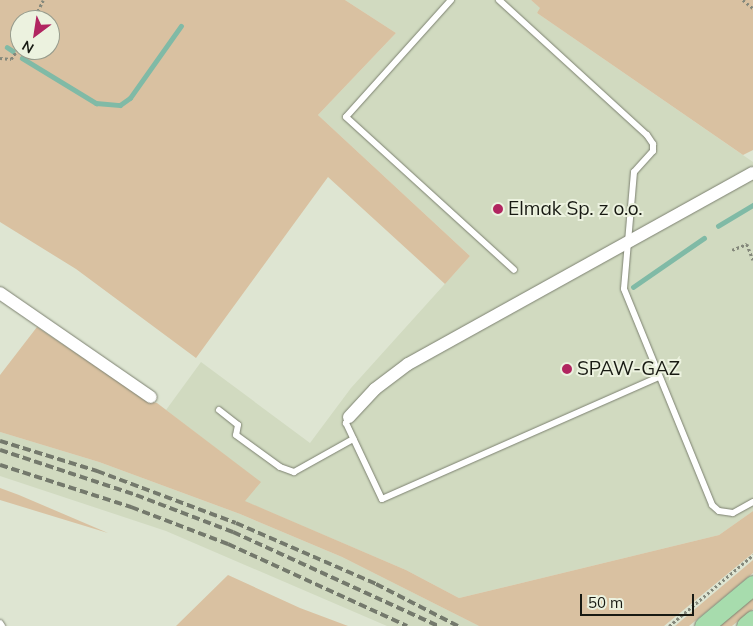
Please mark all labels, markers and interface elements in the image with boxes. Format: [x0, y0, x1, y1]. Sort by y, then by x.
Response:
north arrow [10, 10, 60, 60]
text: N [19, 37, 37, 57]
place label: Elmak Sp. z o.o. [508, 198, 643, 220]
marker: Elmak Sp. z o.o. [492, 203, 504, 215]
place label: SPAW-GAZ [577, 358, 680, 380]
marker: SPAW-GAZ [561, 363, 573, 375]
scale bar [583, 584, 697, 616]
text: 50 m [588, 593, 623, 612]

